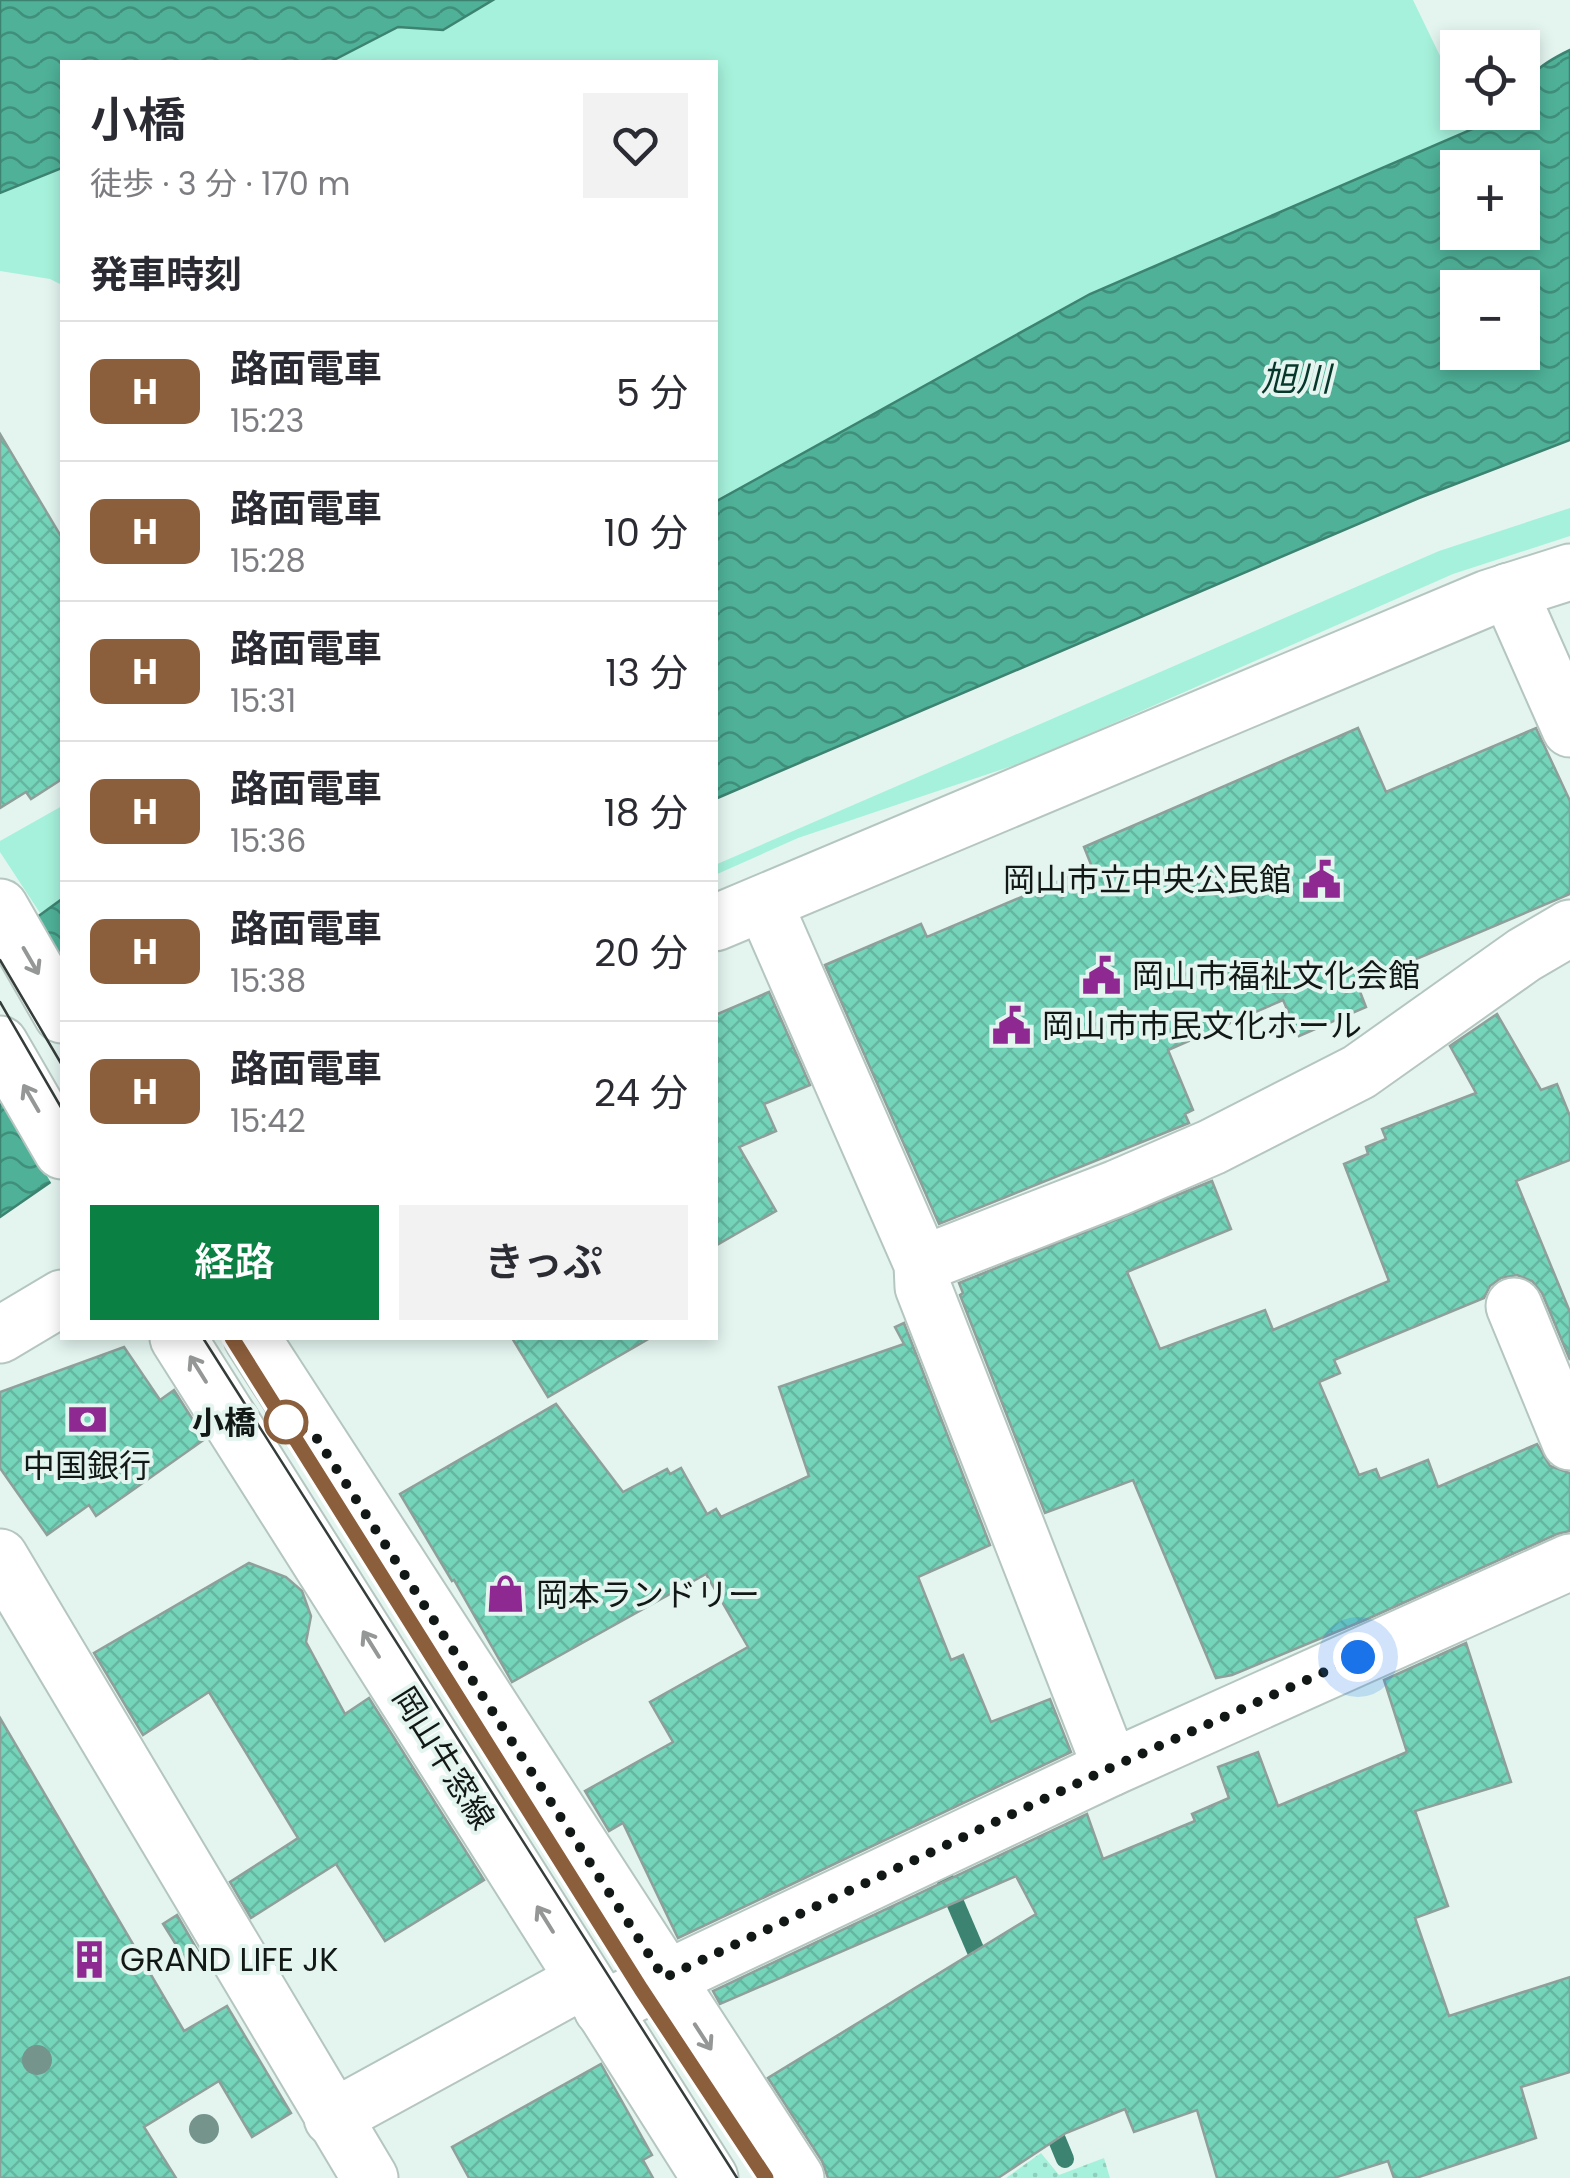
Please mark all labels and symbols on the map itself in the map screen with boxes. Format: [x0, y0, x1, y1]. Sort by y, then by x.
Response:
water label: 旭川 [1261, 354, 1335, 403]
place label: 岡山市立中央公民館 [1003, 857, 1291, 902]
public building icon: 岡山市立中央公民館 [1300, 858, 1342, 900]
one-way arrow [22, 946, 42, 975]
place label: 岡山市福祉文化会館 [1132, 953, 1420, 998]
public building icon: 岡山市福祉文化会館 [1081, 954, 1123, 996]
place label: 岡山市市民文化ホール [1042, 1003, 1362, 1048]
public building icon: 岡山市市民文化ホール [991, 1004, 1033, 1046]
one-way arrow [21, 1084, 41, 1113]
one-way arrow [188, 1355, 208, 1384]
bank icon: 中国銀行 [66, 1399, 108, 1441]
place label: 小橋 [192, 1400, 256, 1445]
marker: 小橋 [265, 1401, 307, 1443]
place label: 中国銀行 [23, 1443, 151, 1488]
place label: 岡本ランドリー [536, 1572, 760, 1617]
shop icon: 岡本ランドリー [485, 1573, 527, 1615]
one-way arrow [361, 1630, 382, 1658]
your location [1333, 1632, 1383, 1682]
street label: 岡山牛窓線 [383, 1678, 505, 1838]
one-way arrow [535, 1905, 555, 1933]
place label: GRAND LIFE JK [120, 1937, 339, 1982]
building icon: GRAND LIFE JK [69, 1938, 111, 1980]
one-way arrow [692, 2023, 713, 2051]

